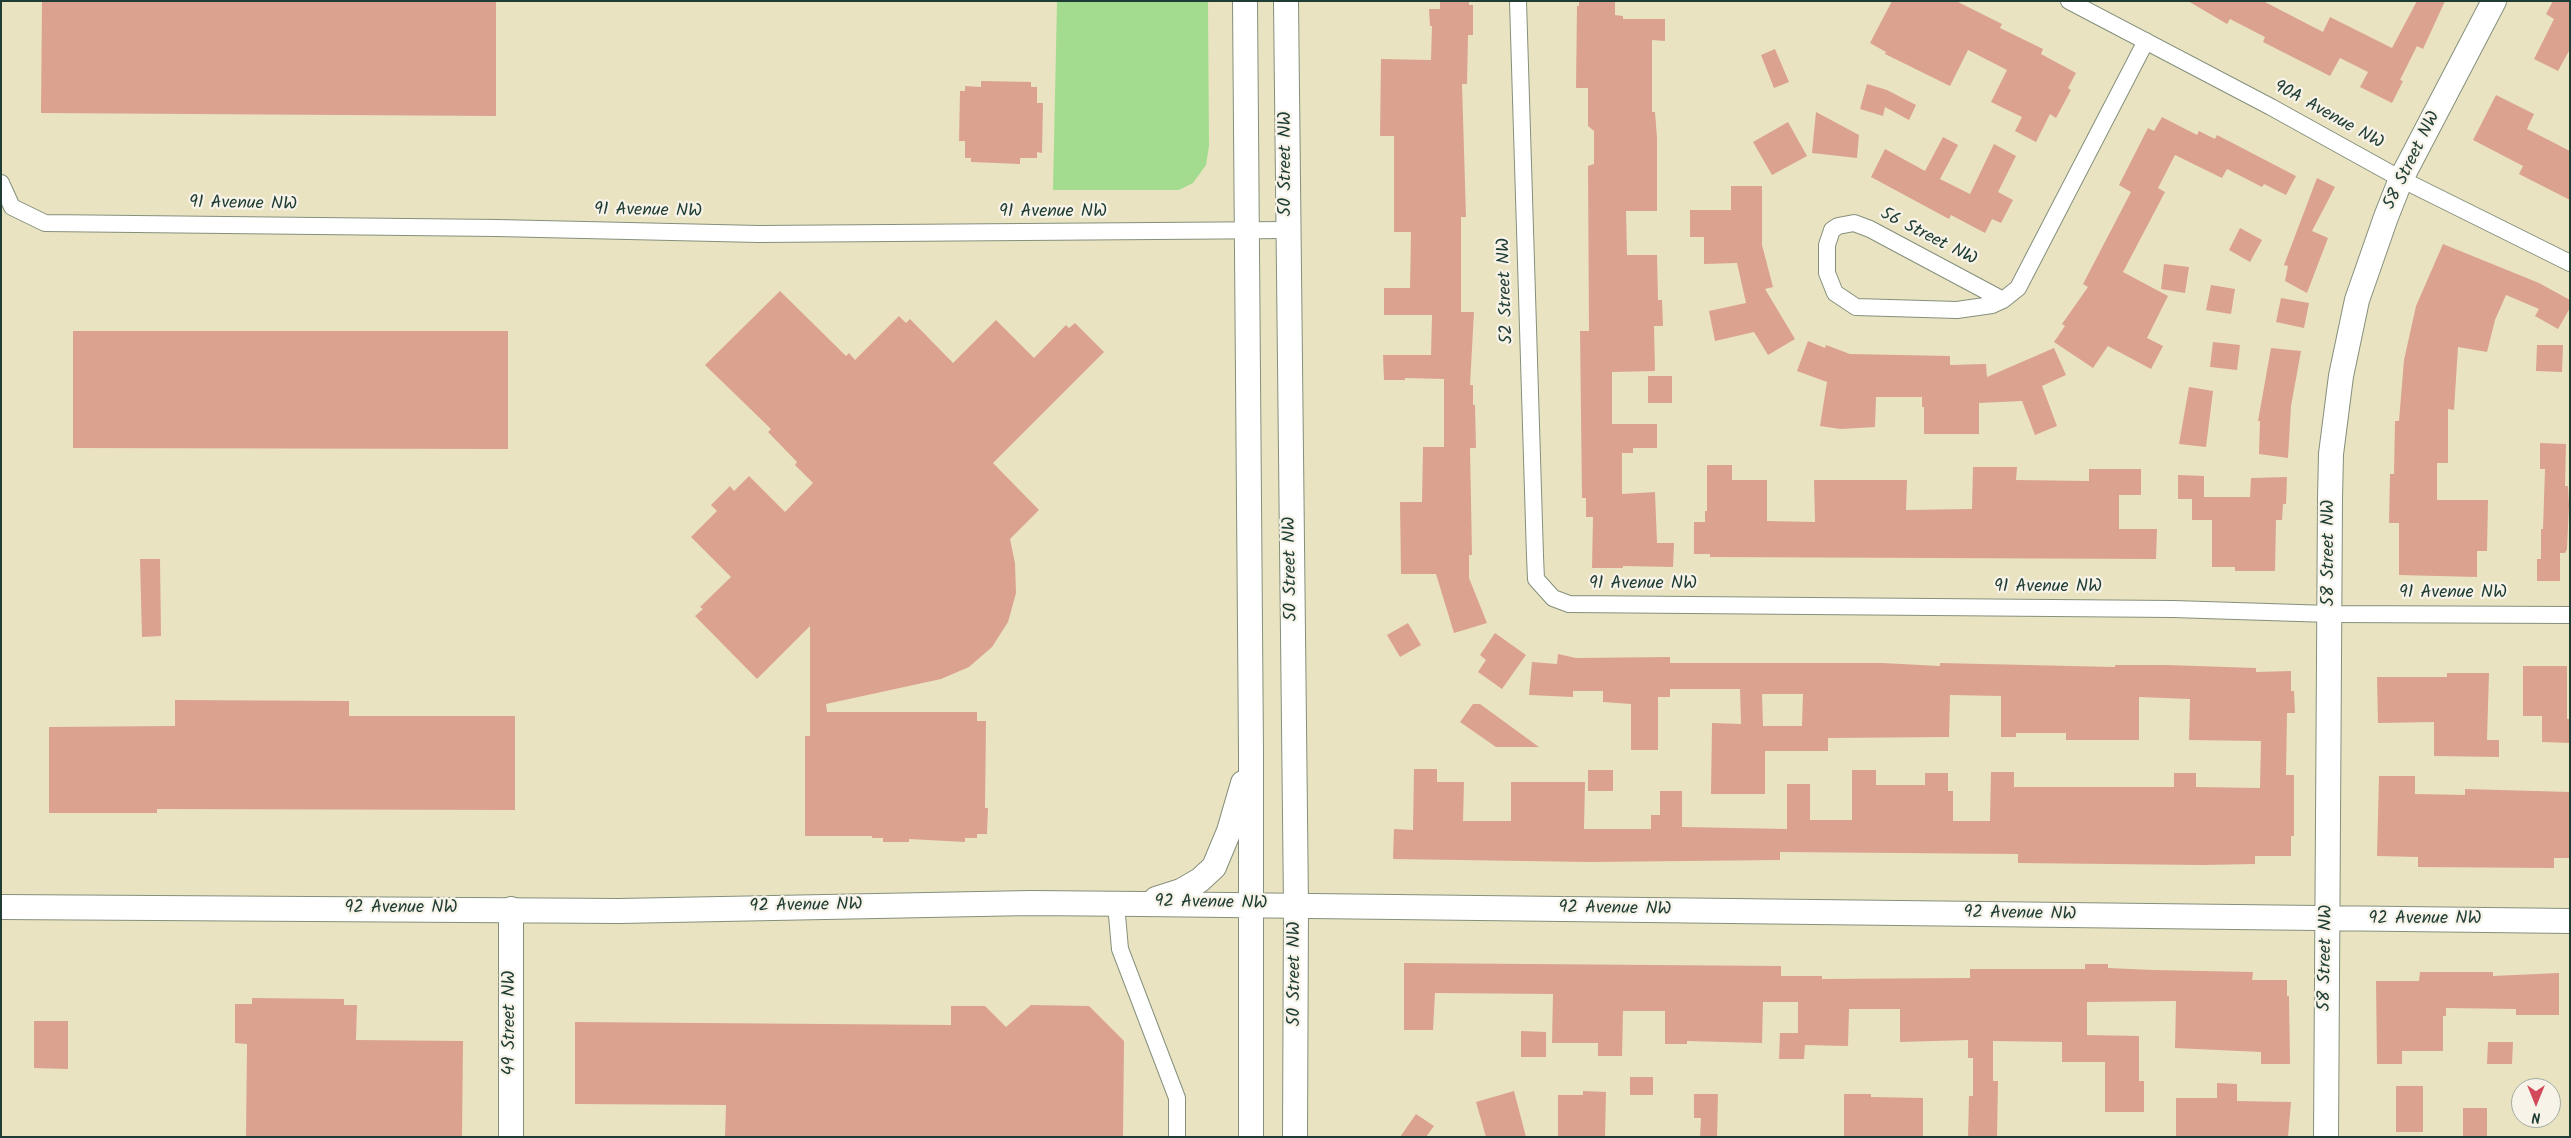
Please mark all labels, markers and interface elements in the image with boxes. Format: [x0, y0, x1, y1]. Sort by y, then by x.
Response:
street label: 90A Avenue NW [2269, 77, 2387, 155]
street label: 58 Street NW [2380, 108, 2446, 214]
street label: 50 Street NW [1276, 111, 1298, 217]
street label: 91 Avenue NW [189, 193, 297, 217]
street label: 91 Avenue NW [594, 200, 702, 224]
street label: 91 Avenue NW [999, 202, 1107, 224]
street label: 56 Street NW [1876, 204, 1980, 272]
street label: 52 Street NW [1494, 237, 1520, 345]
street label: 58 Street NW [2319, 500, 2341, 606]
street label: 50 Street NW [1280, 516, 1304, 622]
street label: 91 Avenue NW [1589, 574, 1697, 596]
street label: 91 Avenue NW [1994, 577, 2102, 599]
street label: 91 Avenue NW [2399, 583, 2507, 605]
street label: 92 Avenue NW [1154, 892, 1268, 916]
street label: 92 Avenue NW [749, 895, 863, 919]
street label: 92 Avenue NW [345, 898, 457, 920]
street label: 92 Avenue NW [1558, 898, 1672, 922]
street label: 92 Avenue NW [1963, 903, 2077, 927]
street label: 58 Street NW [2315, 904, 2339, 1012]
street label: 92 Avenue NW [2369, 909, 2481, 931]
street label: 50 Street NW [1285, 921, 1307, 1027]
street label: 49 Street NW [500, 970, 522, 1076]
north arrow [2511, 1078, 2561, 1128]
text: N [2532, 1106, 2540, 1128]

